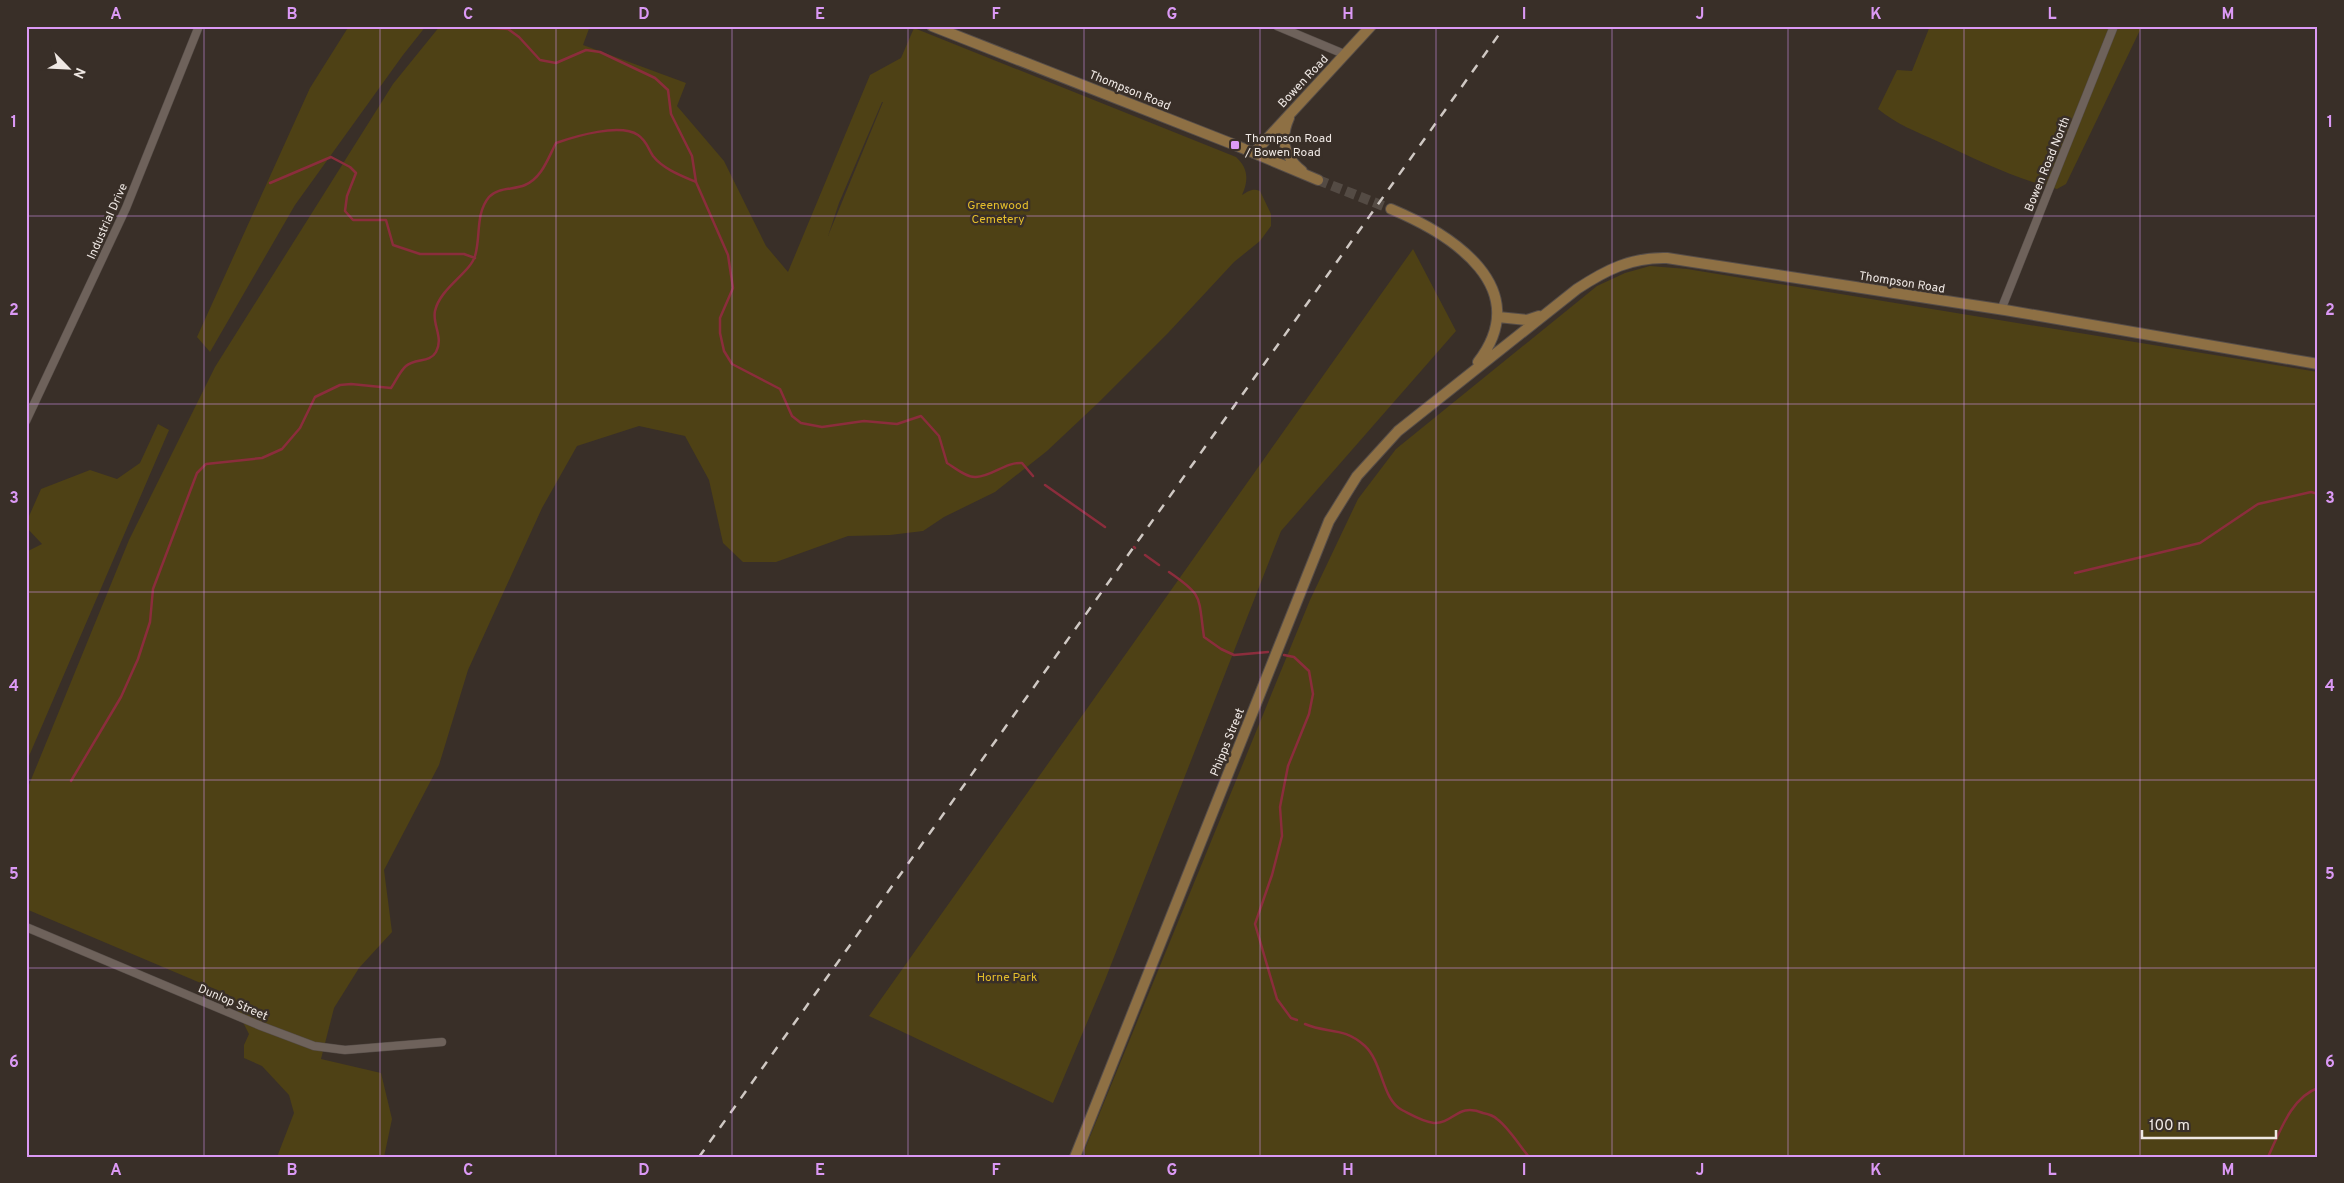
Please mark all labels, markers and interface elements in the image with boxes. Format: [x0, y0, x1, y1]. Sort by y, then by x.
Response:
text: A [110, 5, 122, 25]
text: B [286, 5, 298, 25]
text: C [463, 5, 473, 25]
text: D [638, 5, 650, 25]
text: E [815, 5, 825, 25]
text: F [991, 5, 1001, 25]
text: G [1167, 5, 1177, 25]
text: H [1342, 5, 1354, 25]
text: I [1522, 5, 1526, 25]
text: J [1696, 5, 1704, 25]
text: K [1870, 5, 1882, 25]
text: L [2047, 5, 2057, 25]
text: M [2222, 5, 2234, 25]
north arrow [42, 42, 92, 92]
street label: Bowen Road [1275, 52, 1332, 112]
text: N [69, 65, 88, 81]
street label: Thompson Road [1086, 67, 1173, 115]
text: 1 [11, 113, 17, 133]
text: 1 [2327, 113, 2333, 133]
street label: Bowen Road North [2022, 115, 2074, 214]
place label: Thompson Road / Bowen Road [1244, 131, 1332, 161]
marker: Thompson Road / Bowen Road [1229, 139, 1241, 151]
street label: Industrial Drive [84, 181, 132, 262]
park label: Greenwood Cemetery [967, 198, 1029, 228]
street label: Thompson Road [1858, 268, 1946, 298]
text: 2 [9, 301, 19, 321]
text: 2 [2325, 301, 2335, 321]
text: 3 [9, 489, 19, 509]
text: 3 [2325, 489, 2335, 509]
text: 4 [9, 677, 19, 697]
text: 4 [2325, 677, 2335, 697]
street label: Phipps Street [1207, 706, 1249, 779]
text: 5 [9, 865, 19, 885]
text: 5 [2325, 865, 2335, 885]
park label: Horne Park [977, 970, 1037, 986]
street label: Dunlop Street [195, 981, 270, 1025]
text: 6 [9, 1053, 19, 1073]
text: 6 [2325, 1053, 2335, 1073]
scale bar [2142, 1108, 2275, 1140]
text: 100 m [2149, 1117, 2190, 1136]
text: A [110, 1161, 122, 1181]
text: B [286, 1161, 298, 1181]
text: C [463, 1161, 473, 1181]
text: D [638, 1161, 650, 1181]
text: E [815, 1161, 825, 1181]
text: F [991, 1161, 1001, 1181]
text: G [1167, 1161, 1177, 1181]
text: H [1342, 1161, 1354, 1181]
text: I [1522, 1161, 1526, 1181]
text: J [1696, 1161, 1704, 1181]
text: K [1870, 1161, 1882, 1181]
text: L [2047, 1161, 2057, 1181]
text: M [2222, 1161, 2234, 1181]

